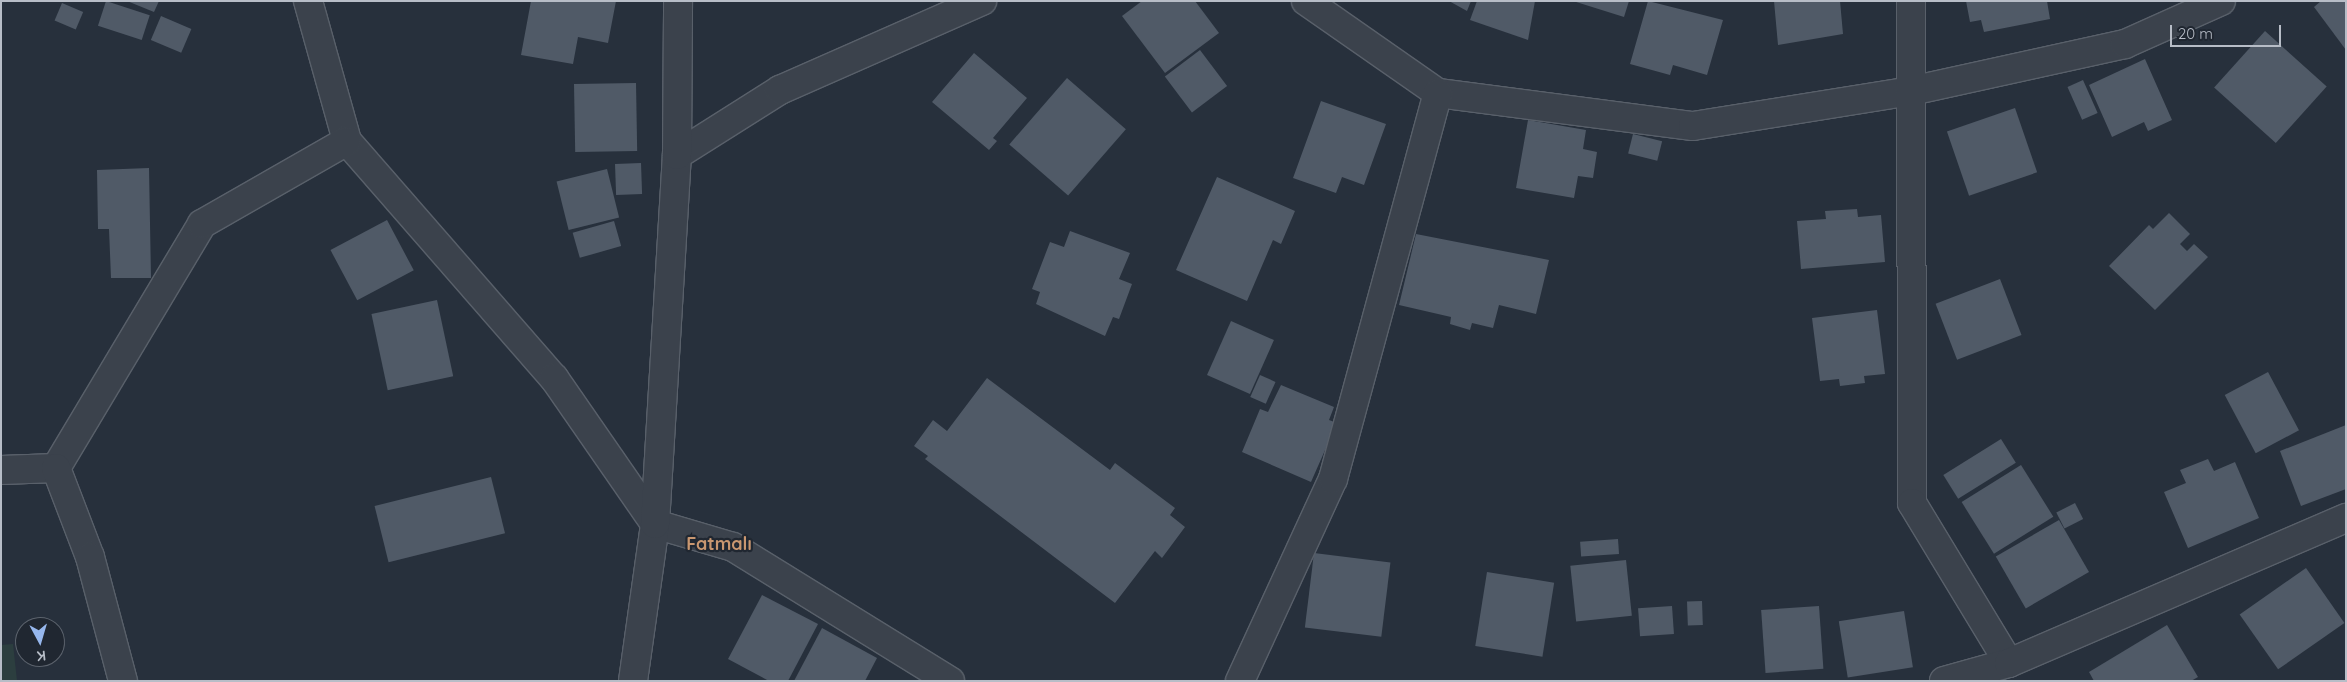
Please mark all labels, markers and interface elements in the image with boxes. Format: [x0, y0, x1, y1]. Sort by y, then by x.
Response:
scale bar [2172, 15, 2283, 47]
text: 20 m [2178, 24, 2213, 43]
district label: Fatmalı [686, 533, 752, 555]
north arrow [15, 617, 65, 667]
text: K [36, 646, 47, 665]

